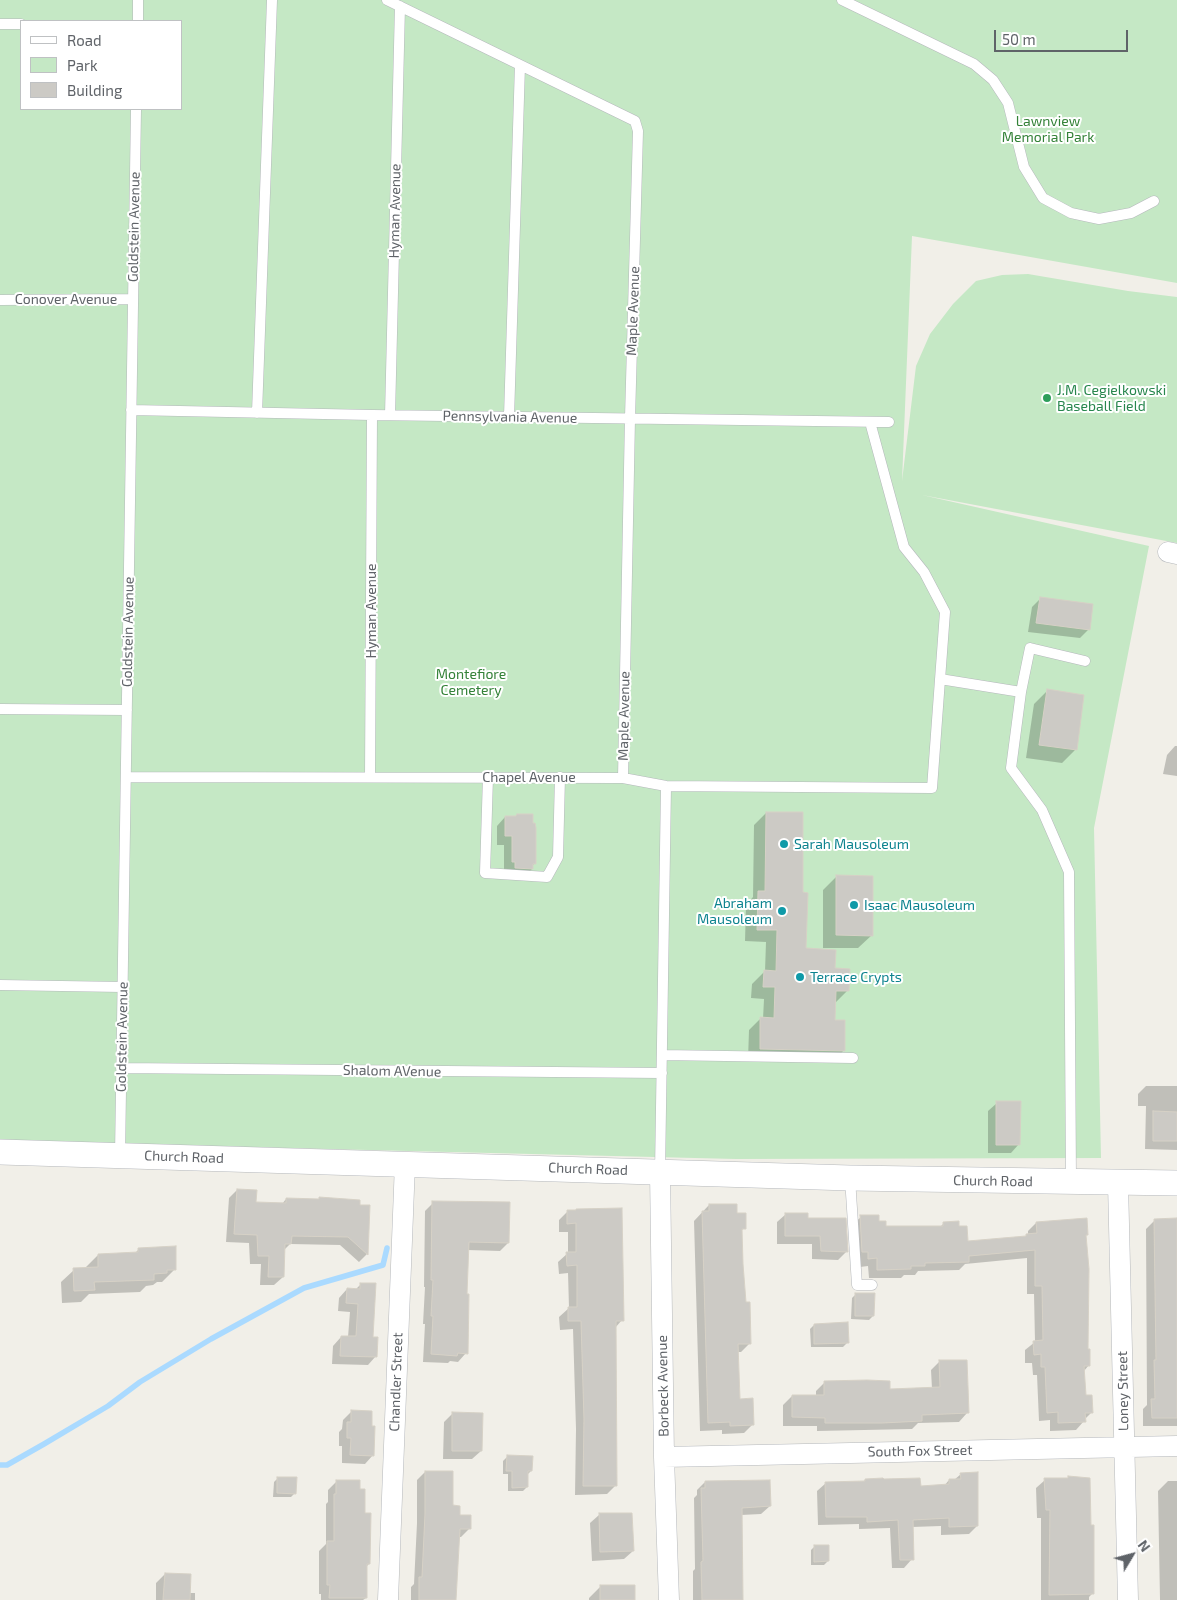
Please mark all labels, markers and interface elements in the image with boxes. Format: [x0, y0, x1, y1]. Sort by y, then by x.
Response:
legend [20, 20, 182, 110]
scale bar [997, 20, 1131, 52]
text: 50 m [1002, 30, 1036, 48]
text: Road [67, 31, 102, 49]
text: Park [67, 56, 98, 74]
text: Building [67, 81, 122, 99]
park label: Lawnview Memorial Park [1002, 113, 1094, 146]
street label: Hyman Avenue [386, 163, 404, 259]
street label: Goldstein Avenue [125, 172, 143, 282]
street label: Maple Avenue [623, 266, 643, 356]
street label: Conover Avenue [15, 291, 117, 307]
place label: J.M. Cegielkowski Baseball Field [1057, 382, 1166, 414]
marker: J.M. Cegielkowski Baseball Field [1041, 392, 1053, 404]
street label: Pennsylvania Avenue [443, 407, 577, 427]
street label: Hyman Avenue [363, 564, 379, 658]
street label: Goldstein Avenue [119, 577, 137, 687]
park label: Montefiore Cemetery [436, 666, 506, 699]
street label: Maple Avenue [615, 671, 633, 761]
street label: Chapel Avenue [482, 769, 576, 785]
place label: Sarah Mausoleum [794, 836, 909, 852]
marker: Sarah Mausoleum [778, 838, 790, 850]
place label: Abraham Mausoleum [697, 895, 772, 928]
place label: Isaac Mausoleum [864, 897, 975, 913]
marker: Isaac Mausoleum [848, 899, 860, 911]
marker: Abraham Mausoleum [776, 905, 788, 917]
place label: Terrace Crypts [810, 969, 902, 985]
marker: Terrace Crypts [794, 971, 806, 983]
street label: Goldstein Avenue [113, 982, 131, 1092]
street label: Shalom AVenue [343, 1062, 441, 1080]
street label: Church Road [144, 1147, 224, 1167]
street label: Church Road [548, 1159, 628, 1179]
street label: Church Road [953, 1172, 1033, 1190]
street label: Chandler Street [386, 1332, 406, 1432]
street label: Borbeck Avenue [654, 1335, 672, 1437]
street label: Loney Street [1114, 1351, 1132, 1431]
street label: South Fox Street [867, 1442, 973, 1460]
north arrow [1107, 1530, 1157, 1580]
text: N [1135, 1537, 1154, 1555]

